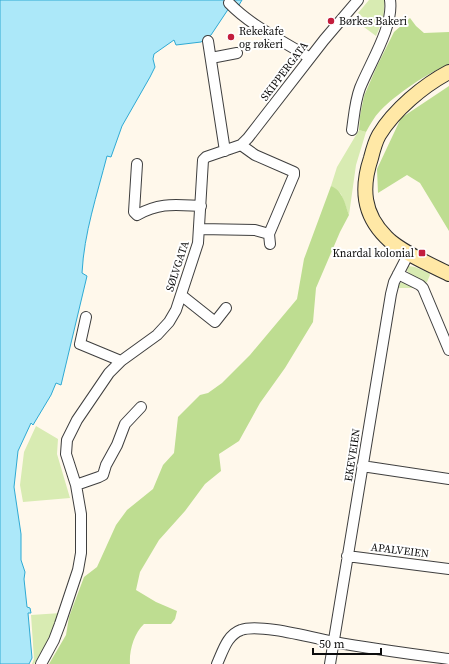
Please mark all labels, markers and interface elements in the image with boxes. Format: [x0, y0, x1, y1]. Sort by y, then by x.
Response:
place label: Børkes Bakeri [339, 14, 407, 29]
marker: Børkes Bakeri [326, 16, 336, 26]
place label: Rekekafe og røkeri [239, 24, 284, 52]
marker: Rekekafe og røkeri [226, 32, 236, 42]
street label: SKIPPERGATA [257, 38, 312, 104]
street label: SØLVGATA [162, 238, 193, 293]
place label: Knardal kolonial [332, 246, 414, 261]
marker: Knardal kolonial [417, 248, 427, 258]
street label: EKEVEIEN [341, 428, 364, 483]
street label: APALVEIEN [370, 540, 430, 561]
scale bar [313, 630, 381, 656]
text: 50 m [319, 636, 345, 652]

